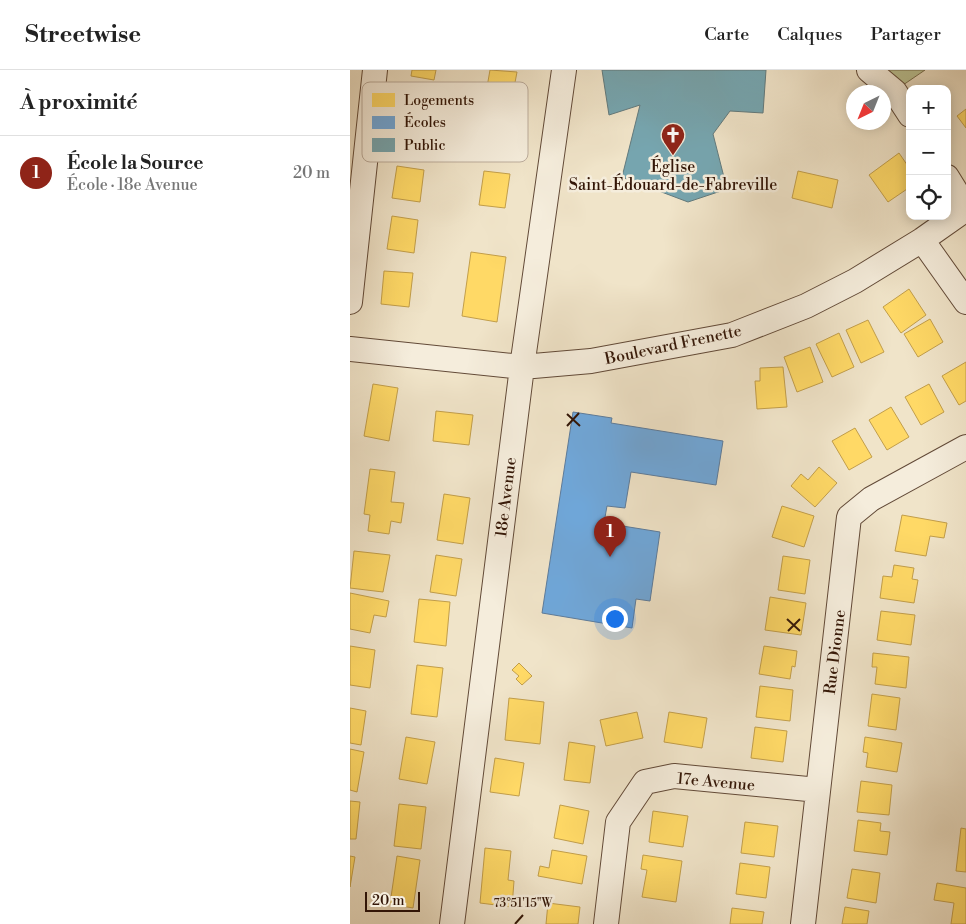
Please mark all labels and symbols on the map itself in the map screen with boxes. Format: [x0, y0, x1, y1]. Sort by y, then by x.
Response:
legend [362, 82, 528, 162]
north arrow [846, 85, 891, 130]
text: Logements [404, 92, 474, 110]
text: Écoles [404, 112, 446, 132]
church icon: Église Saint-Édouard-de-Fabreville [660, 122, 686, 156]
text: Public [404, 137, 445, 155]
place label: Église Saint-Édouard-de-Fabreville [569, 155, 777, 195]
street label: Boulevard Frenette [602, 321, 743, 369]
street label: 18e Avenue [491, 456, 521, 538]
pin: 1 [594, 516, 626, 557]
your location [602, 606, 628, 632]
street label: Rue Dionne [820, 609, 850, 696]
street label: 17e Avenue [676, 769, 756, 795]
scale bar [365, 889, 420, 912]
text: 73°51'15"W [494, 896, 554, 911]

